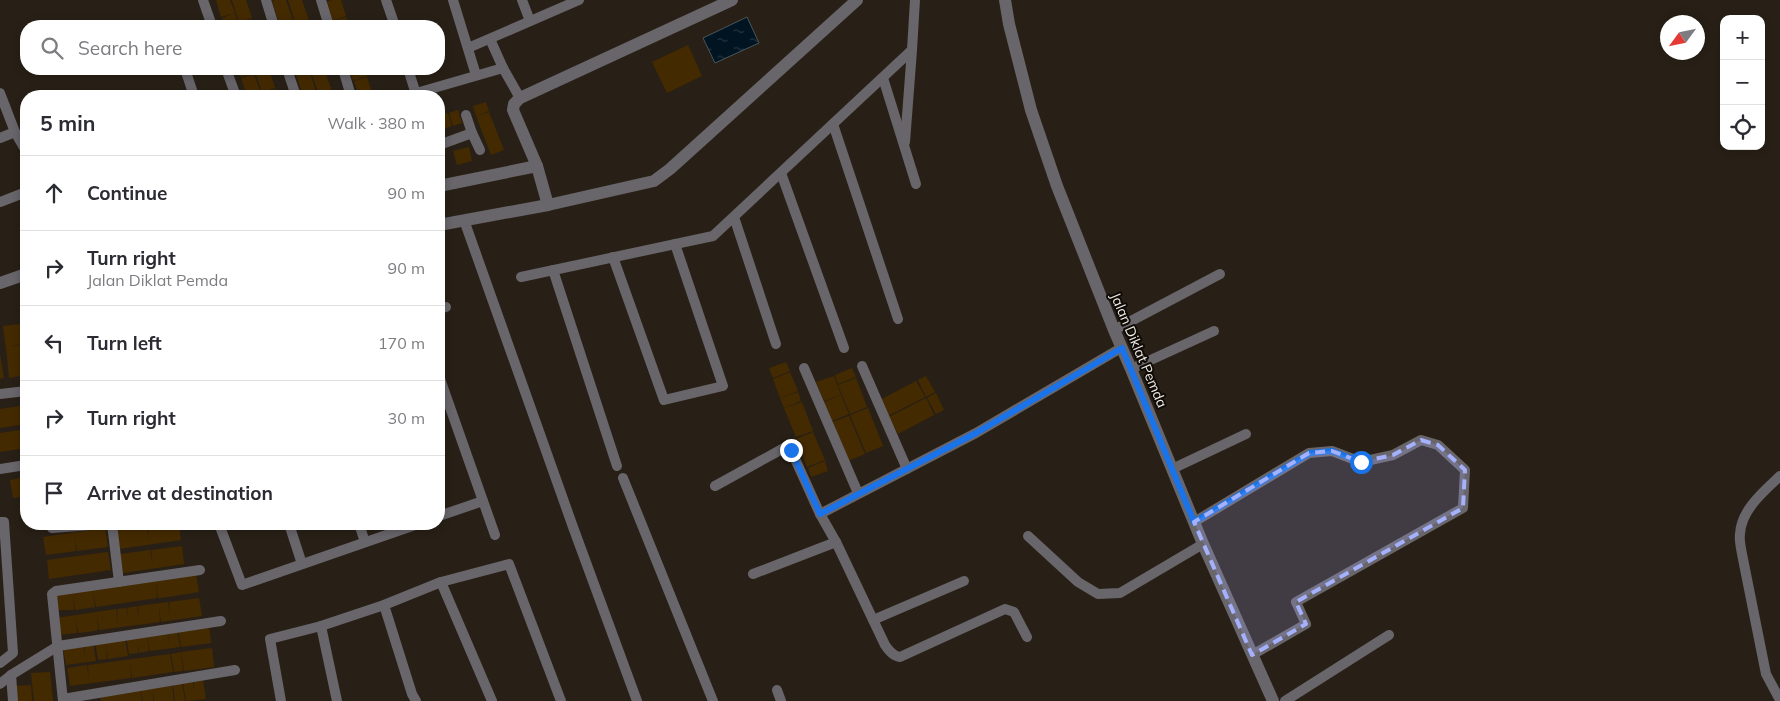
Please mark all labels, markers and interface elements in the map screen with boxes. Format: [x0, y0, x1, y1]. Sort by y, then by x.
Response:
north arrow [1660, 15, 1705, 60]
map controls [1720, 15, 1765, 150]
button: + [1720, 15, 1765, 60]
search box [20, 20, 445, 75]
icon: search [38, 34, 66, 62]
text: Search here [78, 36, 182, 60]
button: − [1720, 60, 1765, 105]
button: locate [1720, 105, 1765, 150]
text: 5 min [40, 110, 95, 136]
text: Walk · 380 m [327, 113, 425, 133]
icon: ahead [40, 179, 68, 207]
text: Continue [87, 181, 167, 205]
text: 90 m [388, 183, 425, 203]
text: Turn right [87, 246, 176, 270]
icon: right [40, 254, 68, 282]
text: 90 m [388, 258, 425, 278]
text: Jalan Diklat Pemda [87, 270, 228, 290]
street label: Jalan Diklat Pemda [1107, 290, 1171, 410]
icon: left [40, 329, 68, 357]
text: Turn left [87, 331, 162, 355]
text: 170 m [378, 333, 425, 353]
icon: right [40, 404, 68, 432]
text: Turn right [87, 406, 176, 430]
text: 30 m [388, 408, 425, 428]
route end [780, 439, 803, 462]
route start [1350, 451, 1373, 474]
icon: arrive [40, 479, 68, 507]
text: Arrive at destination [87, 481, 273, 505]

